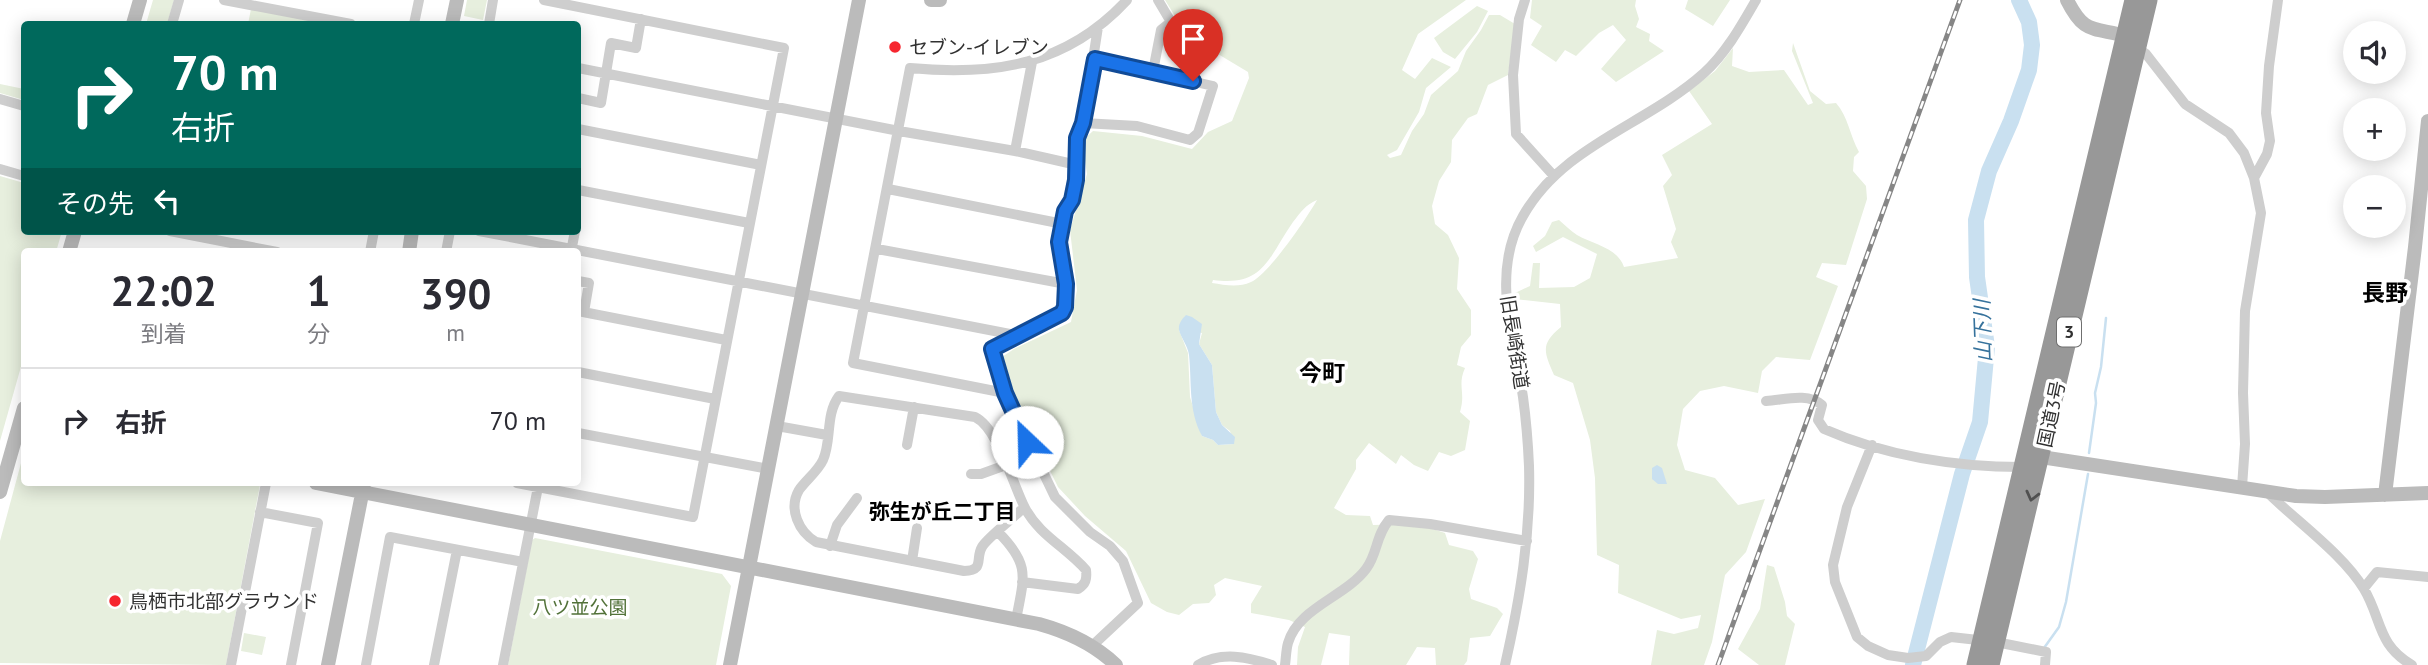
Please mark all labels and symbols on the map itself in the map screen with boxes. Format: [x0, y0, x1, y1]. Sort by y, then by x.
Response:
pin [1163, 9, 1223, 81]
place label: セブン-イレブン [909, 35, 1049, 59]
marker: セブン-イレブン [887, 39, 903, 55]
district label: 長野 [2362, 278, 2408, 307]
street label: 旧長崎街道 [1496, 293, 1534, 391]
water label: 山下川 [1968, 297, 1997, 363]
road number: 3 [2057, 318, 2081, 346]
district label: 今町 [1299, 358, 1345, 387]
street label: 国道3号 [2032, 379, 2070, 449]
position arrow [990, 405, 1064, 479]
one-way arrow [2026, 490, 2040, 502]
district label: 弥生が丘二丁目 [869, 498, 1016, 525]
place label: 鳥栖市北部グラウンド [129, 589, 319, 613]
marker: 鳥栖市北部グラウンド [107, 593, 123, 609]
park label: 八ツ並公園 [532, 595, 628, 619]

